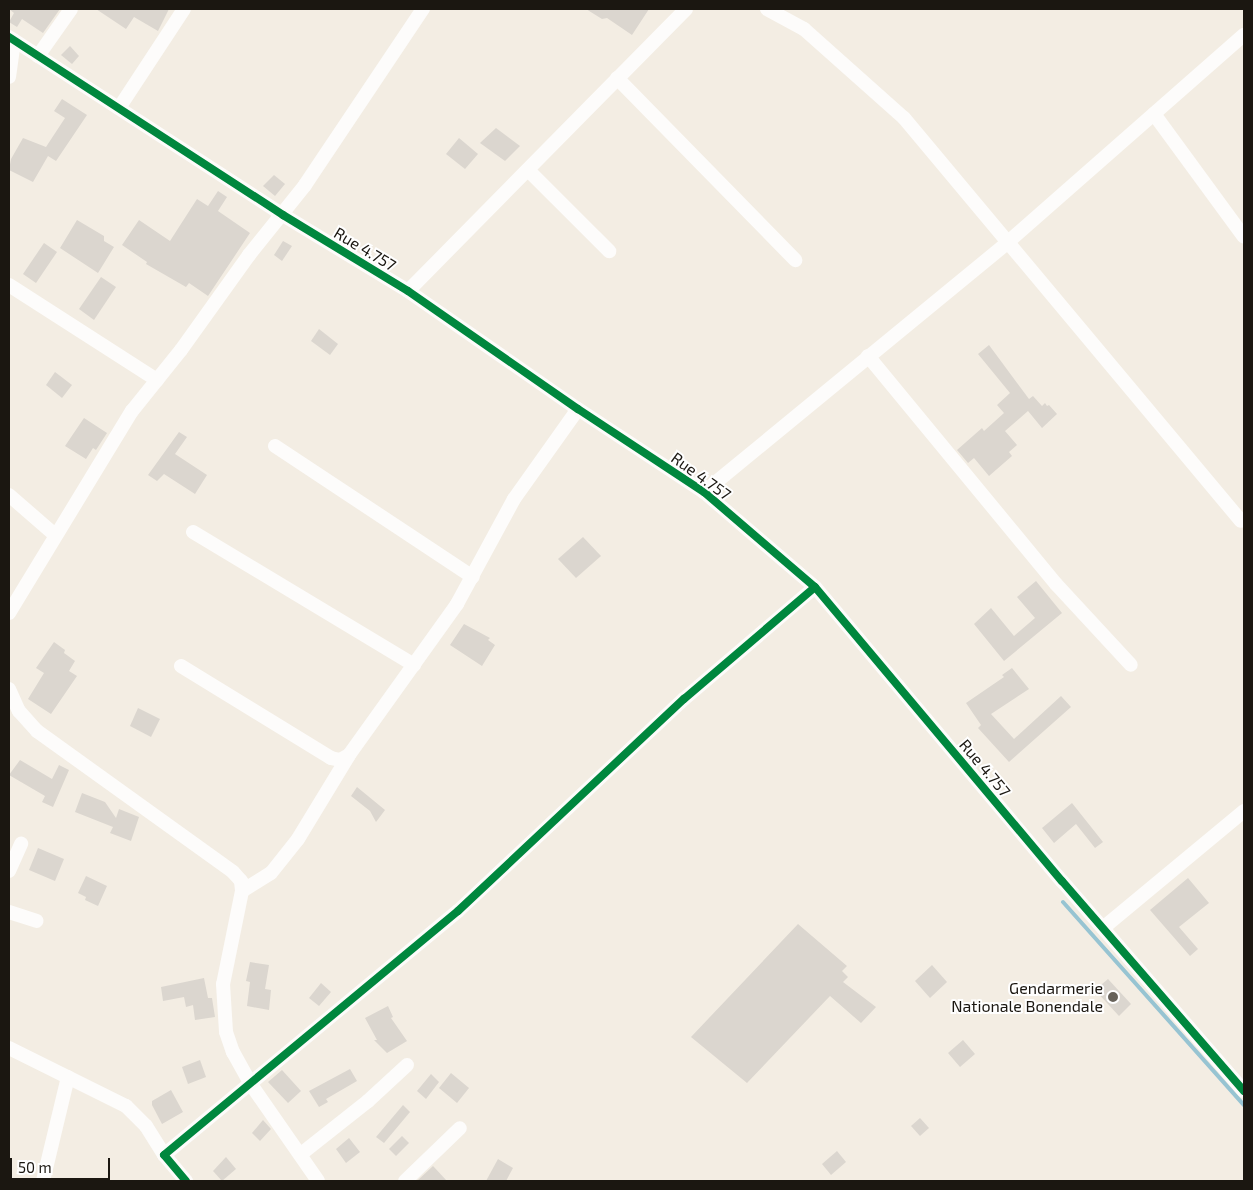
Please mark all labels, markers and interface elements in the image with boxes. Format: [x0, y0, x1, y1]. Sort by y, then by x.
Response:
street label: Rue 4.757 [330, 223, 400, 275]
street label: Rue 4.757 [667, 448, 735, 504]
street label: Rue 4.757 [955, 735, 1015, 801]
place label: Gendarmerie Nationale Bonendale [951, 978, 1103, 1016]
marker: Gendarmerie Nationale Bonendale [1107, 991, 1119, 1003]
scale bar [12, 1148, 112, 1180]
text: 50 m [18, 1158, 52, 1176]

